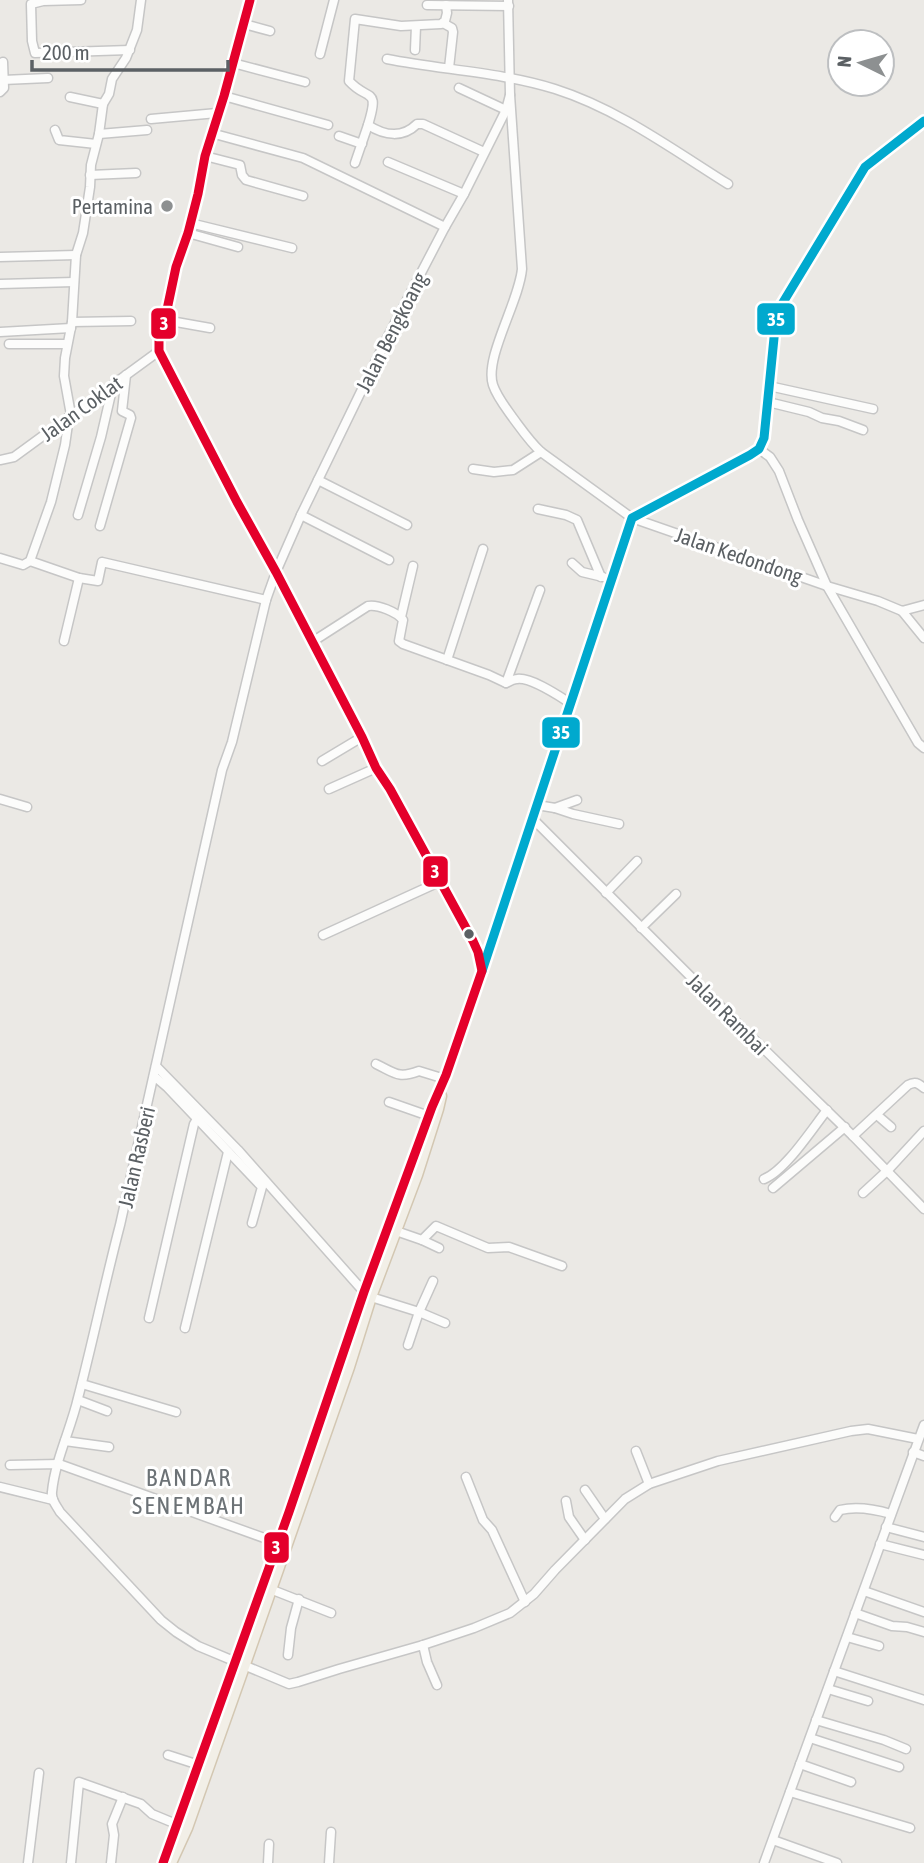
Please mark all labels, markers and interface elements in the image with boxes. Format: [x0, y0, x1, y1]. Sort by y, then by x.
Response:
scale bar [32, 28, 228, 72]
north arrow [826, 28, 896, 98]
text: 200 m [42, 40, 90, 64]
text: N [833, 55, 856, 68]
place label: Pertamina [72, 194, 153, 218]
marker: Pertamina [159, 198, 175, 214]
street label: Jalan Bengkoang [351, 268, 431, 396]
line badge: 35 [756, 302, 796, 336]
line badge: 3 [150, 307, 177, 340]
text: 35 [767, 308, 785, 330]
text: 3 [160, 312, 169, 334]
street label: Jalan Coklat [36, 370, 126, 446]
street label: Jalan Kedondong [672, 522, 806, 588]
line badge: 35 [541, 716, 581, 749]
text: 35 [552, 721, 570, 743]
line badge: 3 [422, 855, 449, 888]
text: 3 [431, 860, 440, 882]
unlabelled marker [462, 927, 476, 941]
street label: Jalan Rambai [682, 968, 774, 1060]
street label: Jalan Rasberi [113, 1104, 159, 1210]
district label: BANDAR SENEMBAH [132, 1464, 246, 1519]
line badge: 3 [263, 1531, 290, 1564]
text: 3 [272, 1536, 281, 1558]

